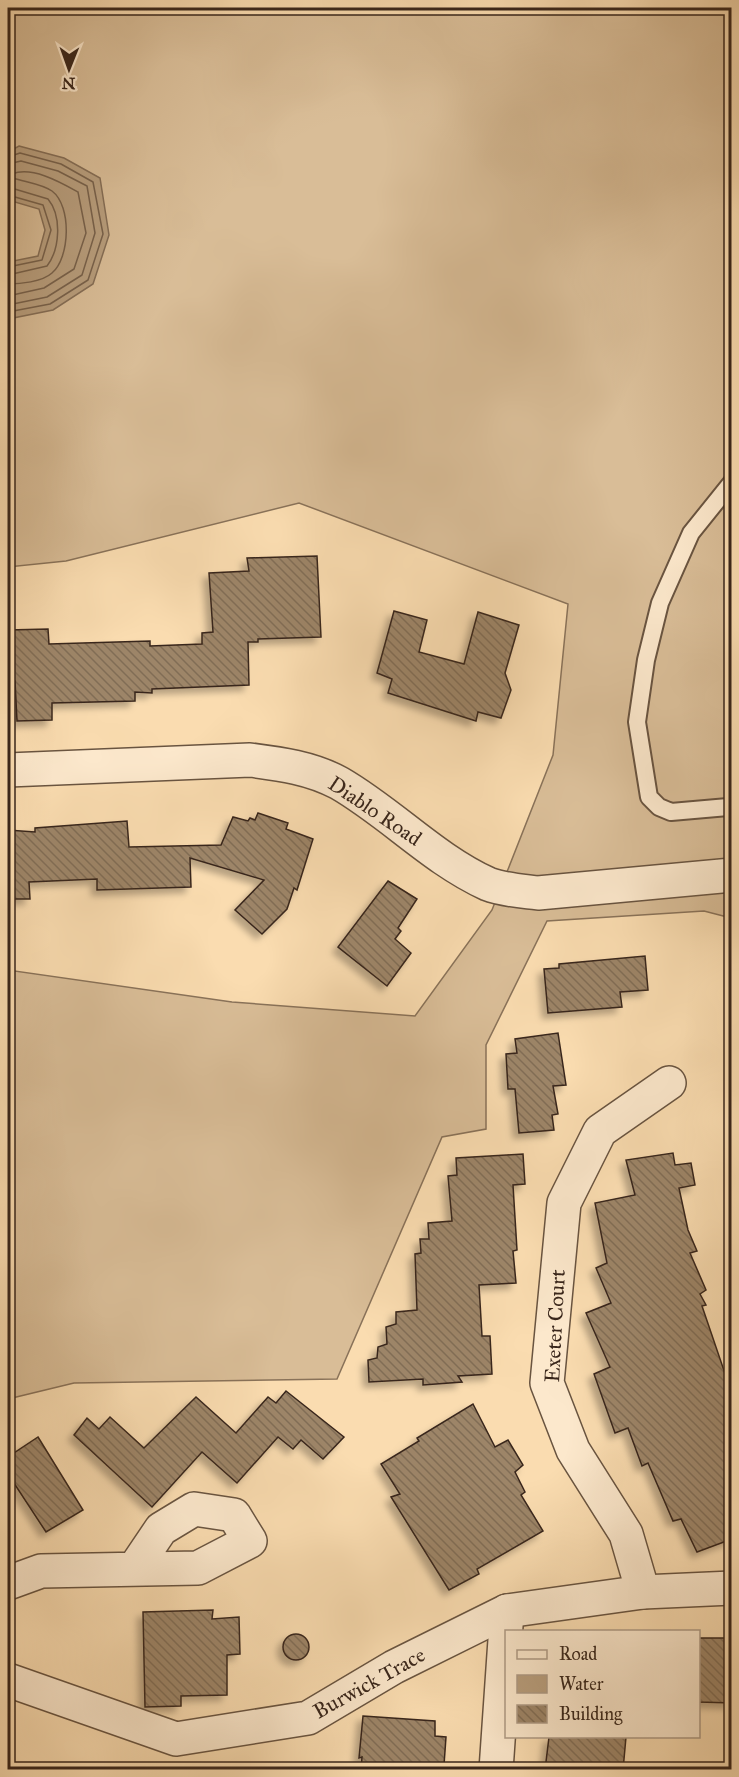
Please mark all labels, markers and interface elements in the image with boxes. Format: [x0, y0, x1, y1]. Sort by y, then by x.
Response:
north arrow [39, 39, 99, 99]
text: N [61, 74, 76, 93]
street label: Diablo Road [323, 770, 427, 852]
street label: Exeter Court [539, 1268, 571, 1383]
legend [505, 1630, 700, 1738]
street label: Burwick Trace [309, 1641, 430, 1724]
text: Road [559, 1643, 597, 1665]
text: Water [559, 1673, 604, 1695]
text: Building [559, 1703, 623, 1726]

